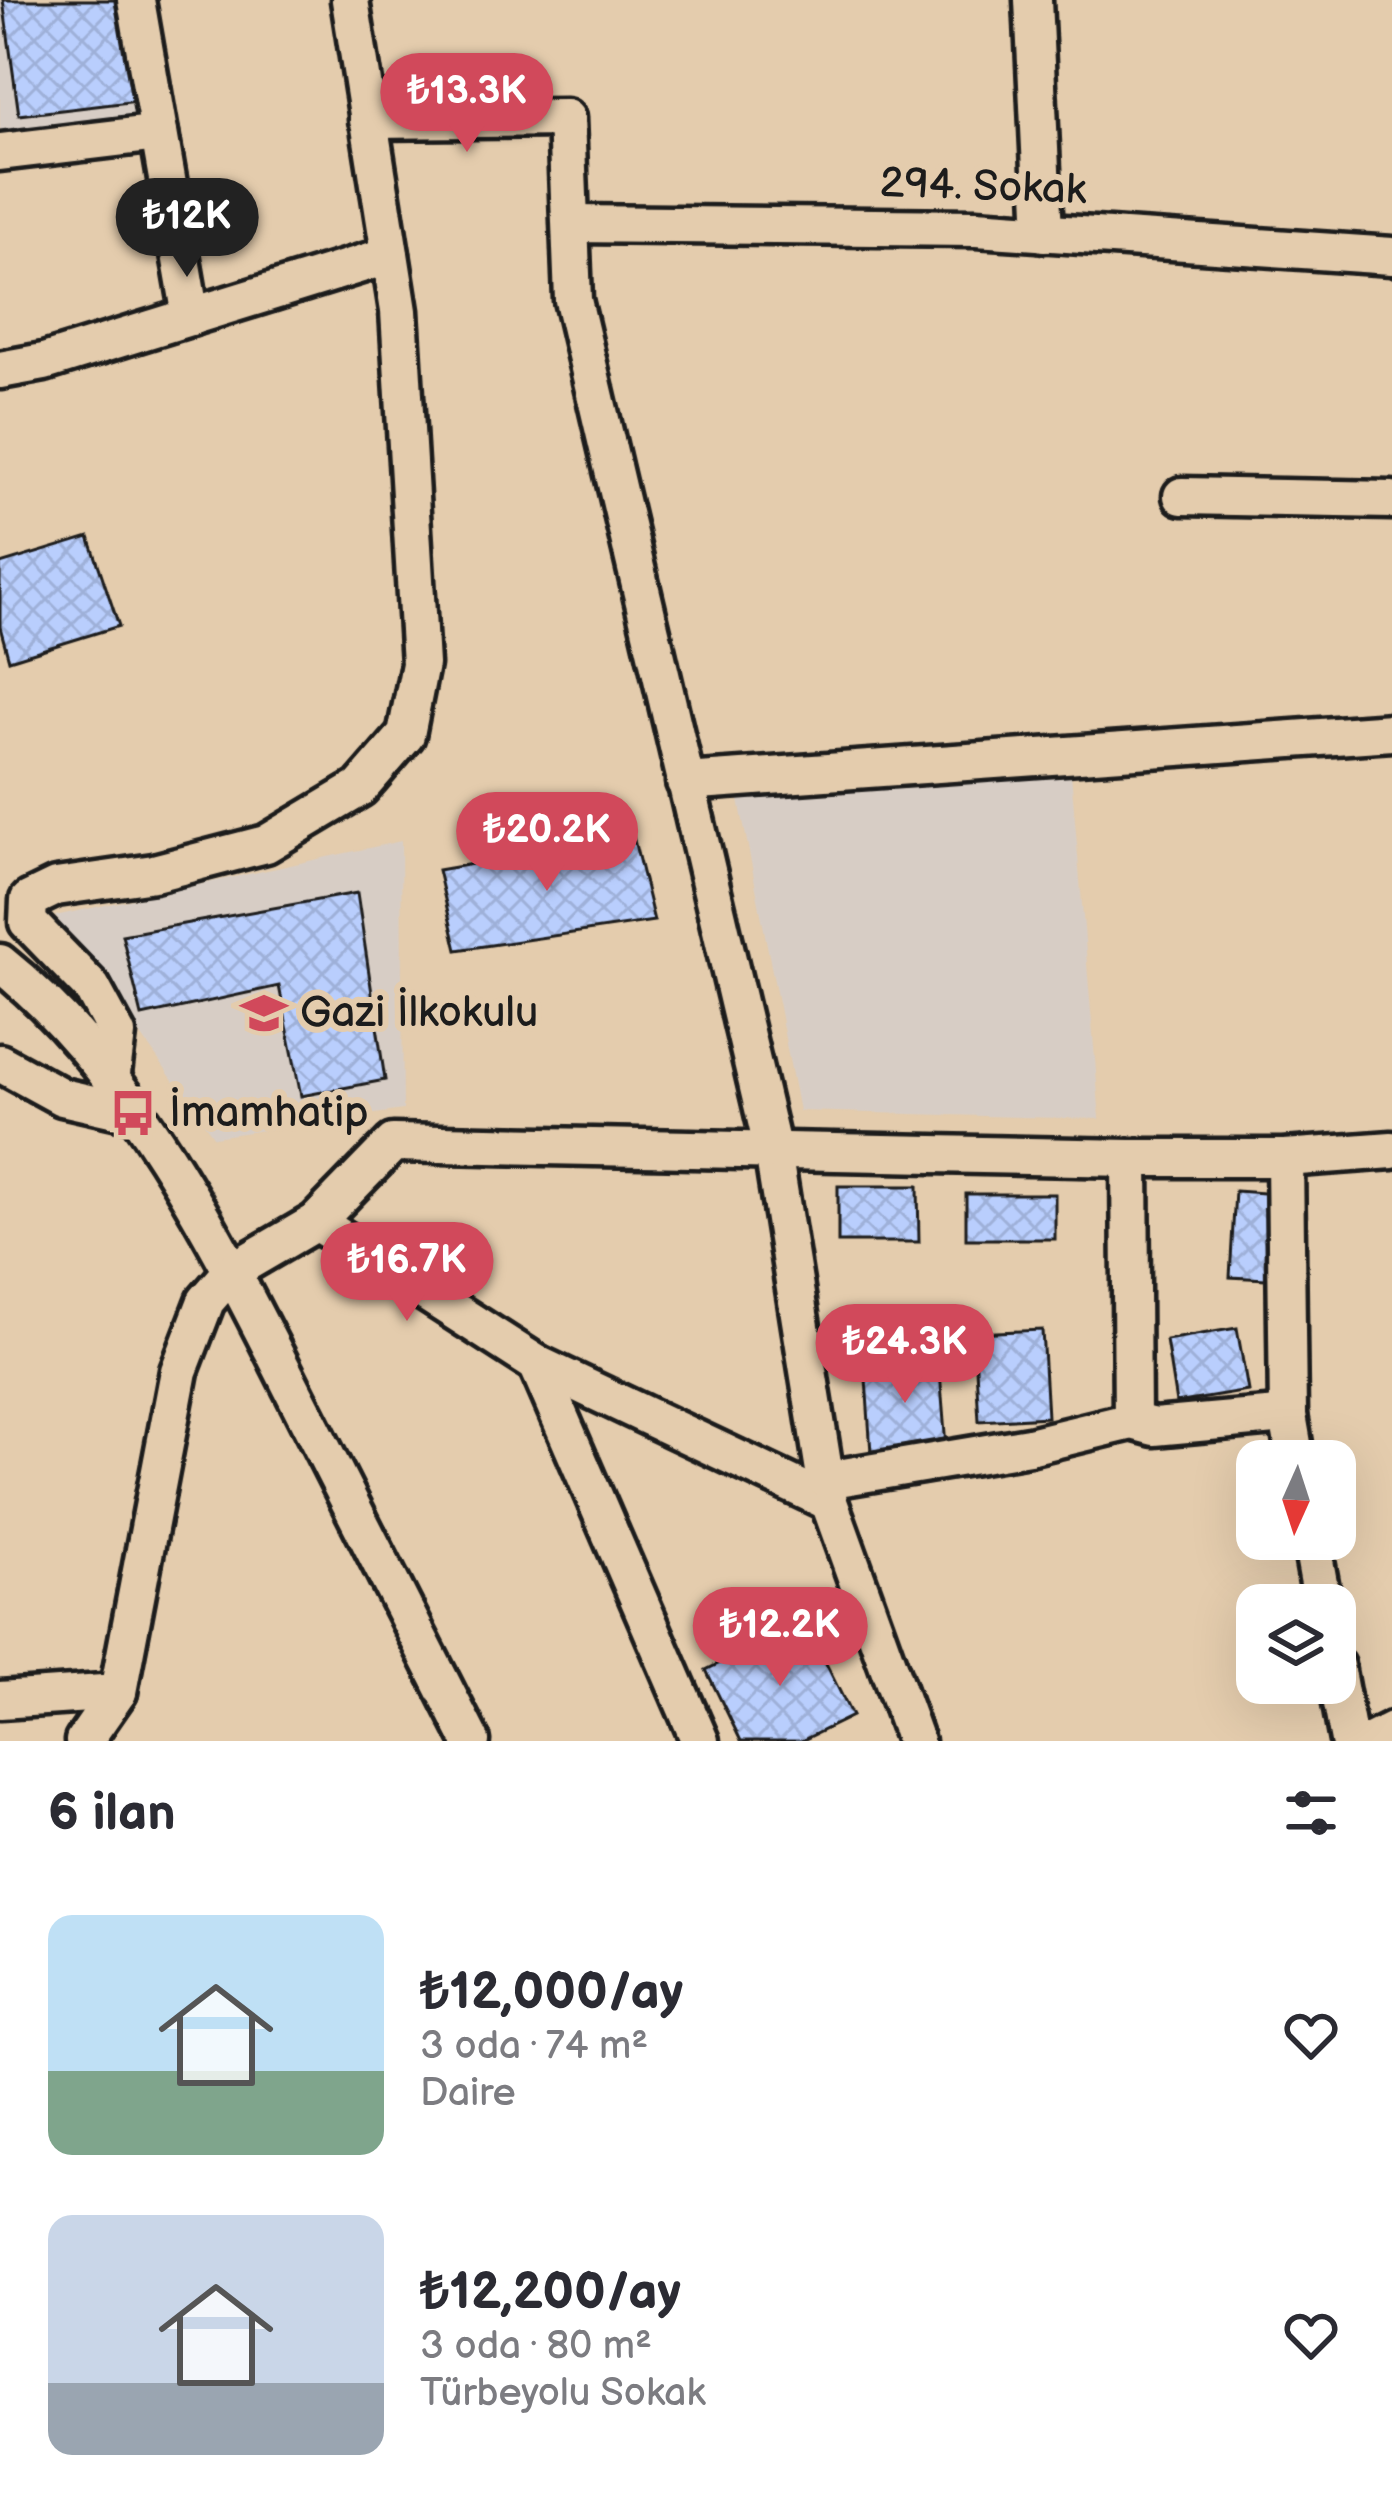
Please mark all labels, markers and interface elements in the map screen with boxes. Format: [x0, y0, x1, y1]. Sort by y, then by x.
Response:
pin: ₺13.3K [369, 53, 565, 155]
text: ₺13.3K [407, 68, 527, 115]
street label: 294. Sokak [879, 158, 1088, 216]
pin: ₺12K [116, 178, 258, 280]
text: ₺12K [143, 193, 231, 240]
pin: ₺20.2K [449, 792, 645, 894]
text: ₺20.2K [483, 807, 611, 854]
place label: Gazi İlkokulu [300, 987, 538, 1039]
school or university icon: Gazi İlkokulu [239, 988, 289, 1038]
place label: İmamhatip [169, 1087, 369, 1139]
bus stop icon: İmamhatip [108, 1088, 158, 1138]
pin: ₺16.7K [309, 1222, 505, 1324]
text: ₺16.7K [348, 1237, 467, 1284]
pin: ₺24.3K [807, 1304, 1003, 1406]
text: ₺24.3K [843, 1319, 968, 1366]
north arrow [1236, 1440, 1356, 1560]
map controls [1236, 1440, 1356, 1704]
button: layers [1236, 1584, 1356, 1704]
pin: ₺12.2K [682, 1587, 878, 1689]
text: ₺12.2K [720, 1602, 840, 1649]
icon: filters [1278, 1780, 1344, 1846]
text: 6 ilan [48, 1783, 176, 1844]
text: ₺12,000/ay [420, 1962, 683, 2023]
icon: home [144, 1963, 288, 2107]
icon: heart [1278, 2002, 1344, 2068]
text: 3 oda · 74 m² [420, 2023, 648, 2070]
text: Daire [420, 2070, 516, 2117]
text: ₺12,200/ay [420, 2262, 681, 2323]
icon: home [144, 2263, 288, 2407]
icon: heart [1278, 2302, 1344, 2368]
text: 3 oda · 80 m² [420, 2323, 652, 2370]
text: Türbeyolu Sokak [420, 2370, 706, 2417]

